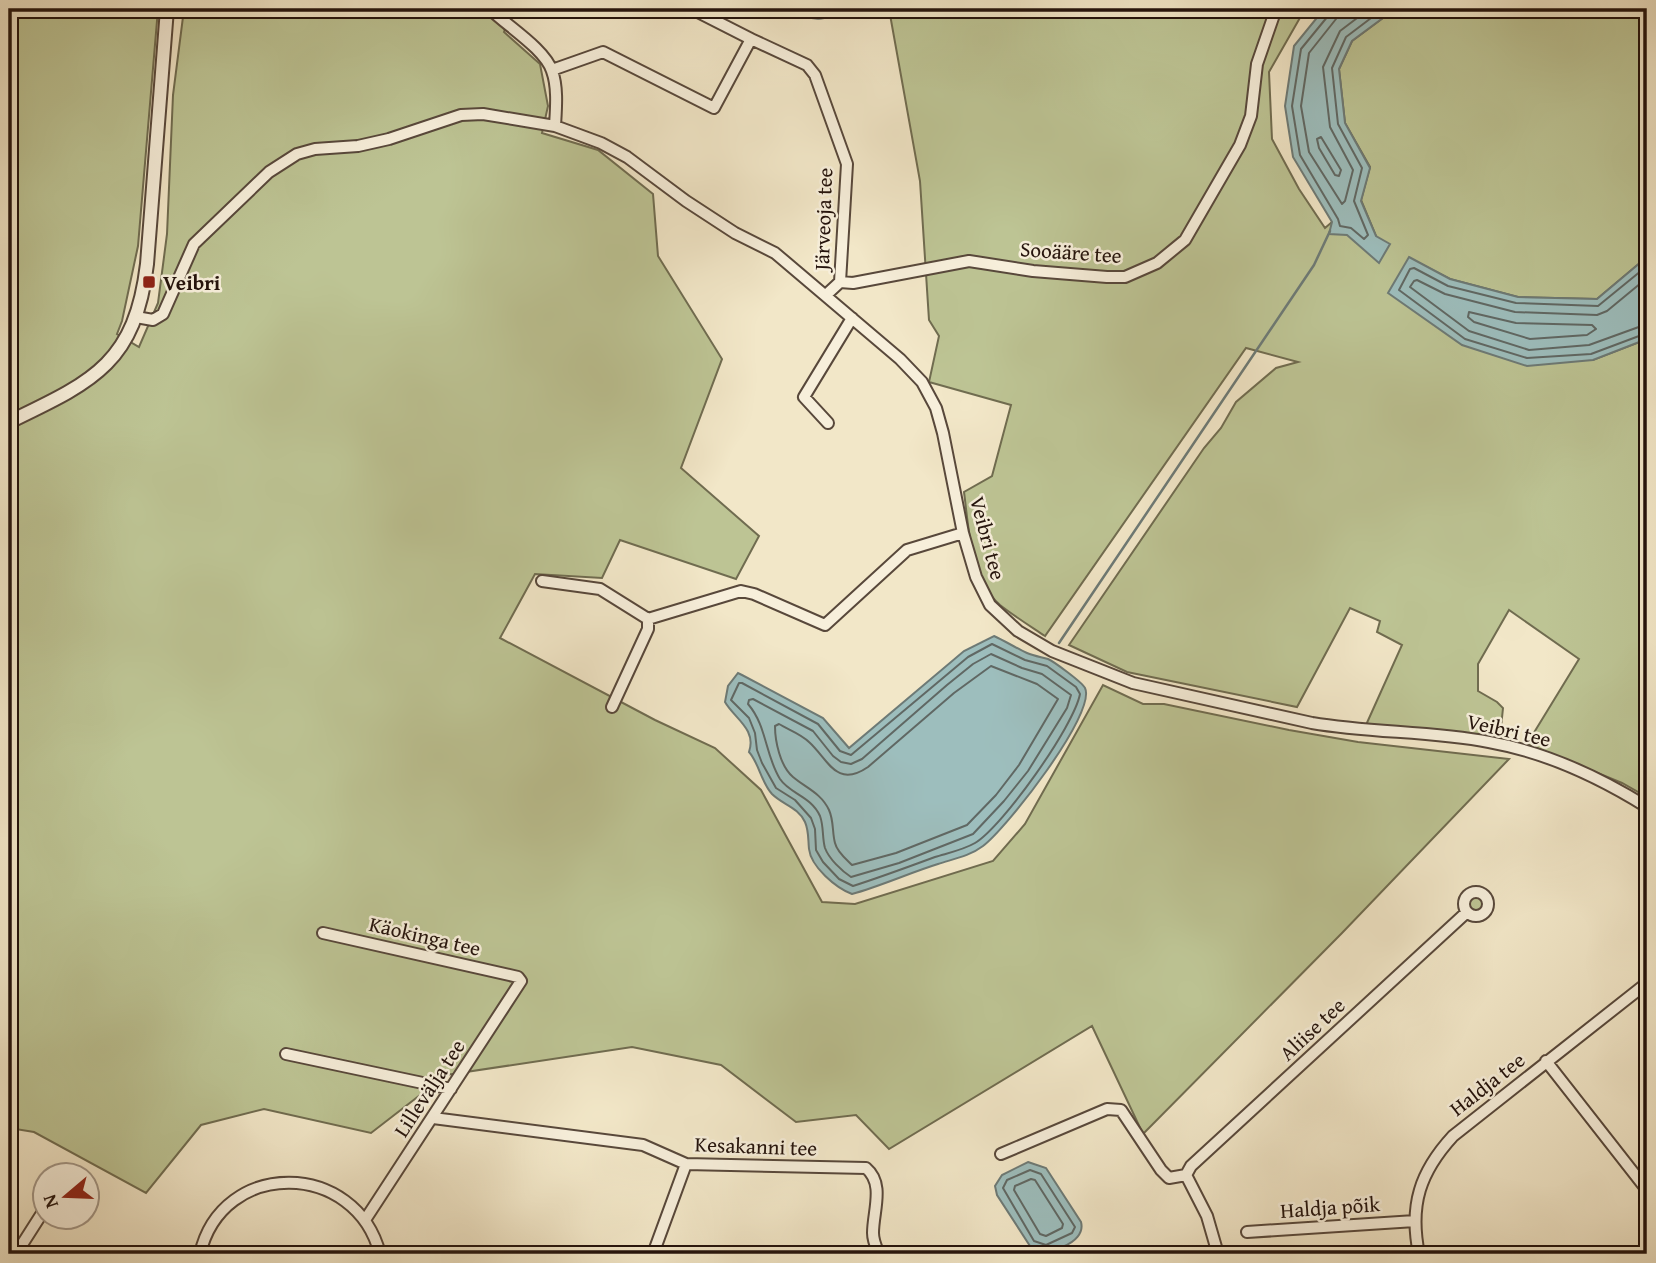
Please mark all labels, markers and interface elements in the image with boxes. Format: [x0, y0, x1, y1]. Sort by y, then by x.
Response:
street label: Järveoja tee [806, 167, 840, 274]
street label: Sooääre tee [1019, 233, 1123, 271]
place label: Veibri [163, 267, 221, 298]
marker: Veibri [141, 274, 157, 290]
street label: Veibri tee [962, 493, 1014, 583]
street label: Veibri tee [1464, 705, 1554, 755]
street label: Käokinga tee [366, 908, 484, 964]
street label: Aliise tee [1272, 990, 1352, 1068]
street label: Lillevälja tee [386, 1033, 472, 1143]
street label: Haldja tee [1443, 1045, 1531, 1123]
street label: Kesakanni tee [694, 1128, 818, 1164]
north arrow [32, 1162, 102, 1232]
street label: Haldja põik [1279, 1188, 1381, 1226]
text: N [35, 1191, 65, 1212]

